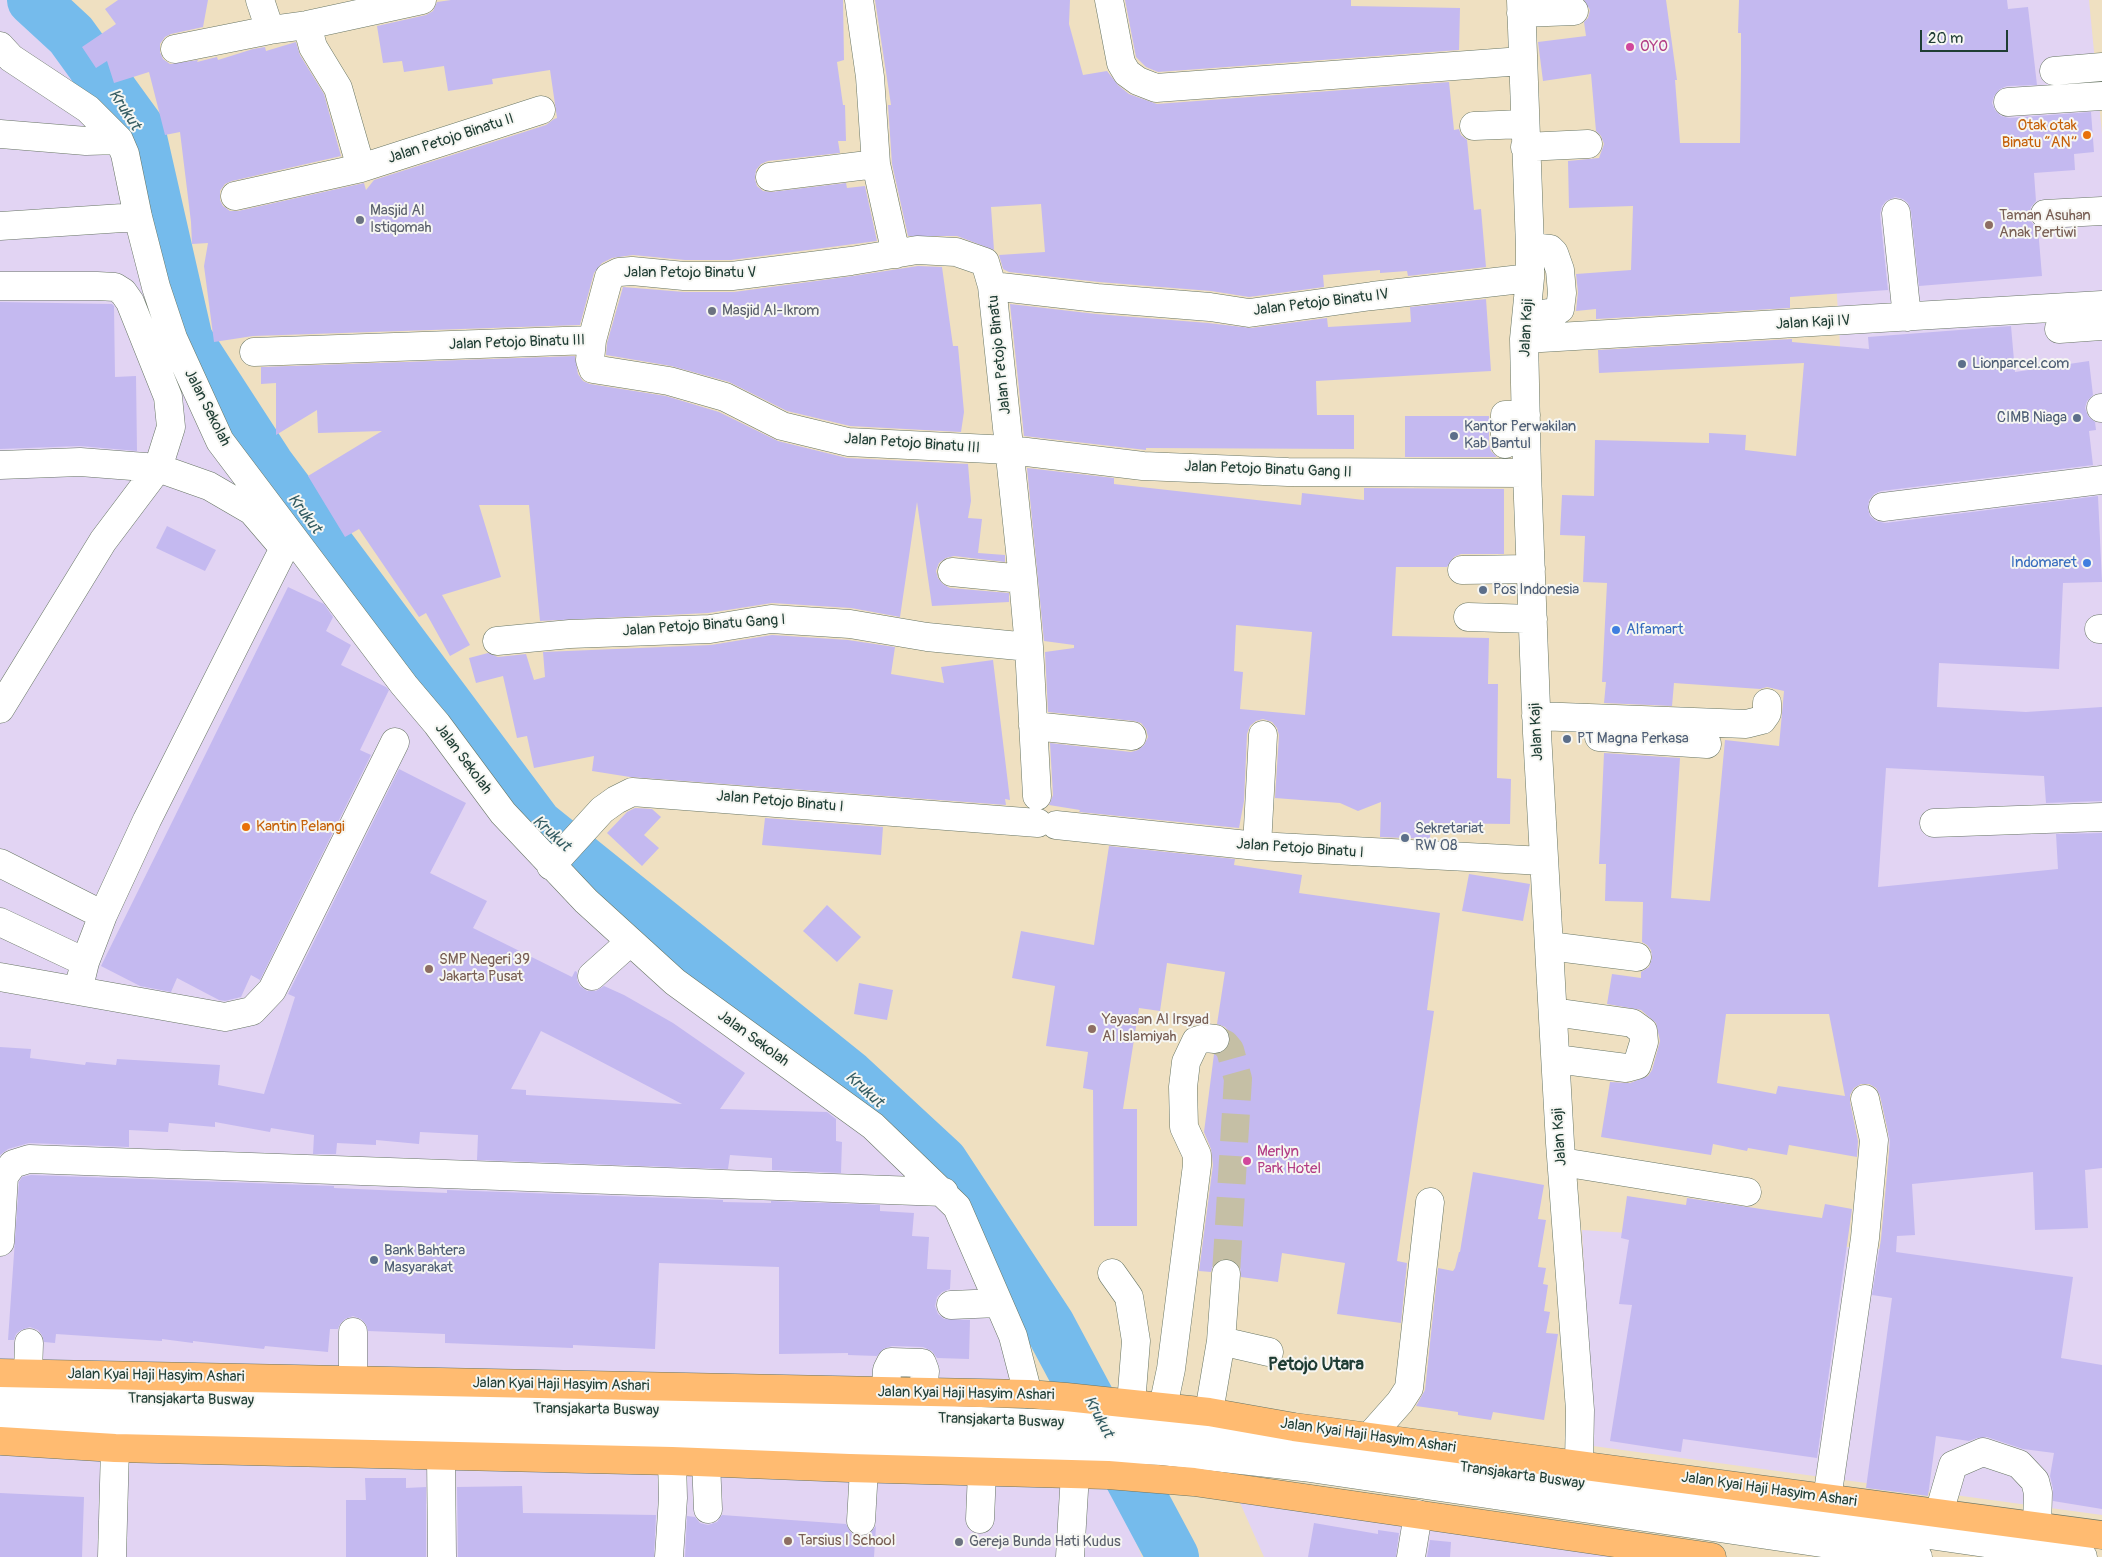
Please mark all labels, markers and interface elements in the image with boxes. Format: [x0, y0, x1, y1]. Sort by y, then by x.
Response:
scale bar [1922, 20, 2010, 52]
text: 20 m [1928, 29, 1963, 48]
place label: OYO [1640, 38, 1668, 56]
marker: OYO [1624, 41, 1636, 53]
water label: Krukut [104, 86, 144, 134]
street label: Jalan Petojo Binatu II [386, 110, 516, 168]
place label: Otak otak Binatu “AN” [2002, 117, 2077, 152]
marker: Otak otak Binatu “AN” [2081, 129, 2093, 141]
place label: Masjid Al Istiqomah [370, 202, 432, 237]
place label: Taman Asuhan Anak Pertiwi [1999, 207, 2091, 242]
marker: Masjid Al Istiqomah [354, 214, 366, 226]
marker: Taman Asuhan Anak Pertiwi [1983, 219, 1995, 231]
street label: Jalan Petojo Binatu V [624, 264, 756, 282]
street label: Jalan Petojo Binatu IV [1252, 286, 1390, 320]
street label: Jalan Petojo Binatu [985, 294, 1015, 416]
street label: Jalan Kaji [1516, 298, 1538, 358]
place label: Masjid Al-Ikrom [722, 302, 819, 320]
marker: Masjid Al-Ikrom [706, 305, 718, 317]
street label: Jalan Kaji IV [1775, 312, 1851, 334]
street label: Jalan Petojo Binatu III [449, 332, 585, 354]
place label: Lionparcel.com [1972, 355, 2069, 373]
marker: Lionparcel.com [1956, 358, 1968, 370]
street label: Jalan Sekolah [180, 366, 234, 450]
place label: CIMB Niaga [1997, 409, 2067, 427]
marker: CIMB Niaga [2071, 412, 2083, 424]
place label: Kantor Perwakilan Kab Bantul [1464, 418, 1576, 453]
street label: Jalan Petojo Binatu III [843, 430, 981, 458]
marker: Kantor Perwakilan Kab Bantul [1448, 430, 1460, 442]
street label: Jalan Petojo Binatu Gang II [1184, 458, 1352, 482]
water label: Krukut [283, 490, 325, 538]
place label: Indomaret [2011, 554, 2077, 572]
marker: Indomaret [2081, 557, 2093, 569]
place label: Pos Indonesia [1493, 581, 1579, 599]
marker: Pos Indonesia [1477, 584, 1489, 596]
street label: Jalan Petojo Binatu Gang I [622, 611, 786, 641]
place label: Alfamart [1626, 621, 1683, 639]
marker: Alfamart [1610, 624, 1622, 636]
street label: Jalan Kaji [1526, 702, 1548, 762]
street label: Jalan Sekolah [431, 720, 495, 798]
place label: PT Magna Perkasa [1577, 730, 1689, 748]
marker: PT Magna Perkasa [1561, 733, 1573, 745]
street label: Jalan Petojo Binatu I [716, 787, 844, 817]
water label: Krukut [528, 812, 574, 856]
place label: Kantin Pelangi [256, 818, 345, 836]
place label: Sekretariat RW 08 [1415, 820, 1483, 855]
marker: Kantin Pelangi [240, 821, 252, 833]
marker: Sekretariat RW 08 [1399, 832, 1411, 844]
street label: Jalan Petojo Binatu I [1236, 836, 1364, 862]
place label: SMP Negeri 39 Jakarta Pusat [439, 951, 530, 986]
marker: SMP Negeri 39 Jakarta Pusat [423, 963, 435, 975]
street label: Jalan Sekolah [714, 1007, 792, 1071]
place label: Yayasan Al Irsyad Al Islamiyah [1102, 1011, 1209, 1046]
marker: Yayasan Al Irsyad Al Islamiyah [1086, 1023, 1098, 1035]
water label: Krukut [841, 1068, 887, 1112]
street label: Jalan Kaji [1549, 1107, 1571, 1167]
place label: Merlyn Park Hotel [1257, 1143, 1321, 1178]
marker: Merlyn Park Hotel [1241, 1155, 1253, 1167]
place label: Bank Bahtera Masyarakat [384, 1242, 465, 1277]
marker: Bank Bahtera Masyarakat [368, 1254, 380, 1266]
district label: Petojo Utara [1268, 1354, 1364, 1376]
street label: Jalan Kyai Haji Hasyim Ashari [67, 1365, 245, 1387]
street label: Jalan Kyai Haji Hasyim Ashari [472, 1374, 650, 1396]
street label: Jalan Kyai Haji Hasyim Ashari [877, 1383, 1055, 1405]
street label: Transjakarta Busway [128, 1390, 254, 1410]
water label: Krukut [1079, 1393, 1117, 1441]
street label: Transjakarta Busway [533, 1400, 659, 1420]
street label: Transjakarta Busway [938, 1410, 1064, 1432]
street label: Jalan Kyai Haji Hasyim Ashari [1279, 1415, 1457, 1457]
street label: Transjakarta Busway [1458, 1458, 1586, 1494]
street label: Jalan Kyai Haji Hasyim Ashari [1680, 1469, 1858, 1511]
place label: Tarsius I School [798, 1532, 895, 1550]
place label: Gereja Bunda Hati Kudus [969, 1533, 1121, 1551]
marker: Tarsius I School [782, 1535, 794, 1547]
marker: Gereja Bunda Hati Kudus [953, 1536, 965, 1548]

